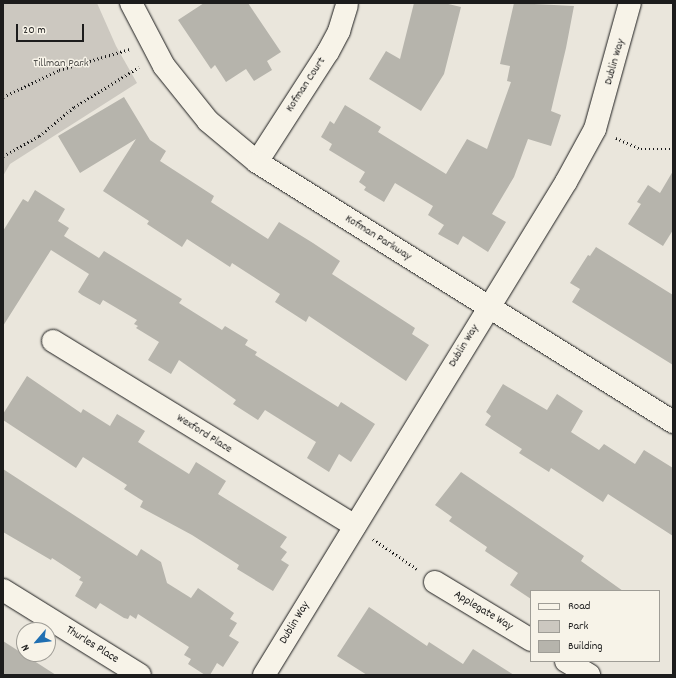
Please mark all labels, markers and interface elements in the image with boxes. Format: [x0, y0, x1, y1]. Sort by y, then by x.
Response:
scale bar [18, 16, 86, 42]
text: 20 m [23, 22, 46, 39]
street label: Dublin Way [602, 37, 628, 87]
street label: Kofman Court [283, 55, 329, 115]
park label: Tillman Park [33, 57, 89, 71]
street label: Kofman Parkway [342, 212, 414, 264]
street label: Dublin Way [446, 322, 482, 370]
street label: Wexford Place [173, 411, 235, 457]
street label: Applegate Way [451, 588, 515, 634]
legend [530, 590, 660, 662]
text: Road [568, 598, 590, 615]
street label: Dublin Way [277, 599, 313, 647]
text: Park [568, 618, 588, 635]
north arrow [16, 622, 56, 662]
street label: Thurles Place [63, 623, 121, 667]
text: Building [568, 638, 603, 655]
text: N [18, 641, 35, 653]

